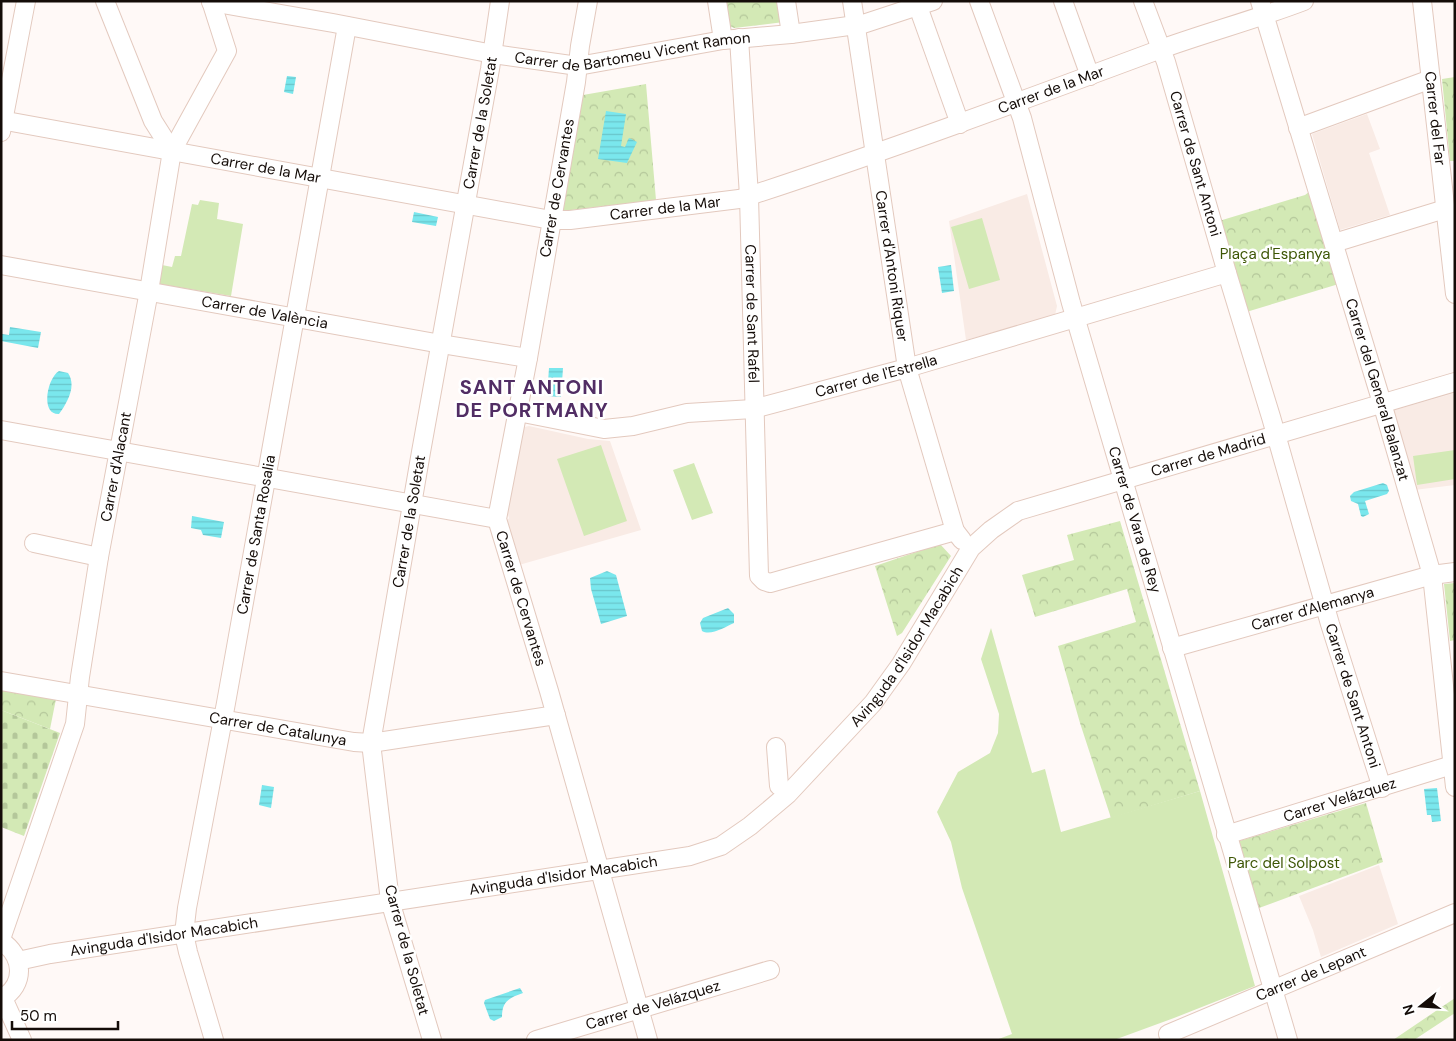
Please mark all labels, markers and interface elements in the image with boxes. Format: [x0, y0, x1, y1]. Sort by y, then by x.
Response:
street label: Carrer de Bartomeu Vicent Ramon [513, 28, 751, 76]
street label: Carrer de la Soletat [459, 55, 502, 191]
street label: Carrer de la Mar [995, 61, 1107, 118]
street label: Carrer del Far [1420, 70, 1450, 167]
street label: Carrer de Sant Antoni [1165, 89, 1226, 239]
street label: Carrer de Cervantes [535, 117, 579, 259]
street label: Carrer de la Mar [209, 148, 323, 188]
street label: Carrer d'Antoni Riquer [871, 189, 913, 344]
street label: Carrer de la Mar [609, 191, 722, 225]
street label: Carrer de Sant Rafel [740, 244, 764, 383]
park label: Plaça d'Espanya [1220, 244, 1330, 264]
street label: Carrer de València [200, 291, 330, 334]
street label: Carrer del General Balanzat [1341, 296, 1414, 483]
street label: Carrer de l'Estrella [813, 350, 940, 402]
district label: SANT ANTONI DE PORTMANY [455, 374, 609, 423]
street label: Carrer d'Alacant [96, 410, 136, 523]
street label: Carrer de Madrid [1149, 428, 1268, 481]
street label: Carrer de Vara de Rey [1104, 444, 1166, 596]
street label: Carrer de Santa Rosalia [232, 453, 280, 616]
street label: Carrer de la Soletat [388, 454, 430, 589]
street label: Carrer de Cervantes [491, 528, 551, 669]
street label: Avinguda d'Isidor Macabich [846, 562, 968, 731]
street label: Carrer d'Alemanya [1249, 582, 1376, 635]
street label: Carrer de Sant Antoni [1320, 621, 1385, 771]
street label: Carrer de Catalunya [208, 707, 348, 751]
street label: Carrer Velázquez [1281, 773, 1399, 827]
street label: Avinguda d'Isidor Macabich [468, 851, 659, 900]
park label: Parc del Solpost [1228, 853, 1340, 873]
street label: Carrer de la Soletat [380, 883, 434, 1017]
street label: Avinguda d'Isidor Macabich [68, 912, 259, 961]
street label: Carrer de Lepant [1253, 942, 1369, 1006]
street label: Carrer de Velázquez [583, 975, 723, 1035]
north arrow [1396, 981, 1446, 1031]
scale bar [12, 998, 119, 1030]
text: N [1398, 1002, 1419, 1017]
text: 50 m [20, 1006, 57, 1026]

